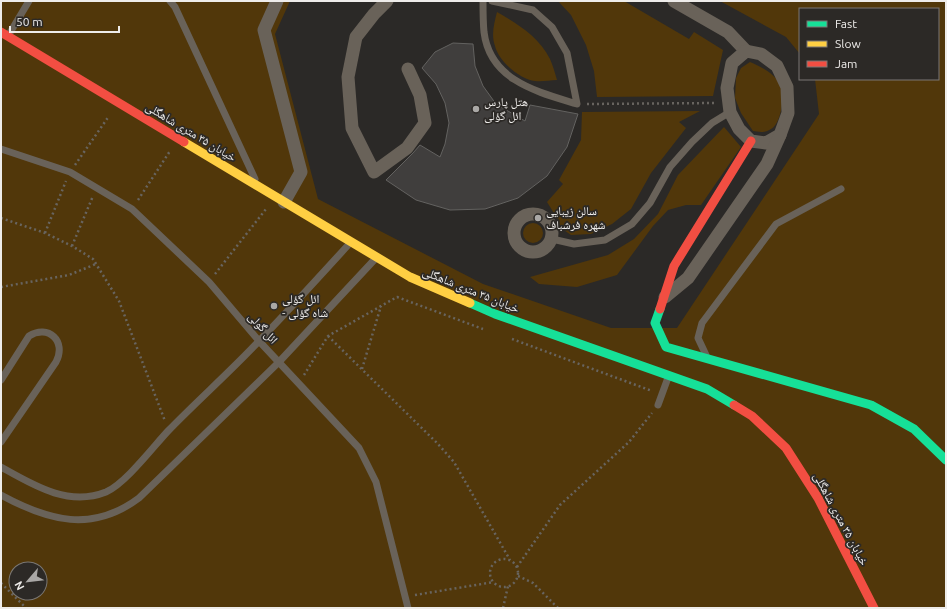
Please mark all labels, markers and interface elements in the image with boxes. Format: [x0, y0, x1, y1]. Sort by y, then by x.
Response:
scale bar [10, 8, 119, 34]
legend [799, 8, 939, 80]
text: 50 m [16, 15, 43, 28]
text: Fast [835, 17, 857, 30]
text: Slow [835, 37, 861, 50]
text: Jam [835, 57, 857, 70]
place label: هتل پارس ائل گؤلی [484, 95, 528, 123]
street label: خیابان ۳۵ متری شاهگلی [143, 99, 239, 165]
marker: هتل پارس ائل گؤلی [471, 104, 481, 114]
place label: سالن زیبایی شهره فرشباف [546, 204, 606, 232]
marker: سالن زیبایی شهره فرشباف [533, 213, 543, 223]
street label: خیابان ۳۵ متری شاهگلی [420, 264, 522, 316]
place label: ائل گؤلی - شاه گؤلی [282, 292, 328, 320]
marker: ائل گؤلی - شاه گؤلی [269, 301, 279, 311]
street label: ائل گولی [245, 309, 281, 347]
street label: خیابان ۳۵ متری شاهگلی [810, 470, 872, 568]
north arrow [8, 561, 48, 601]
text: N [12, 579, 26, 592]

